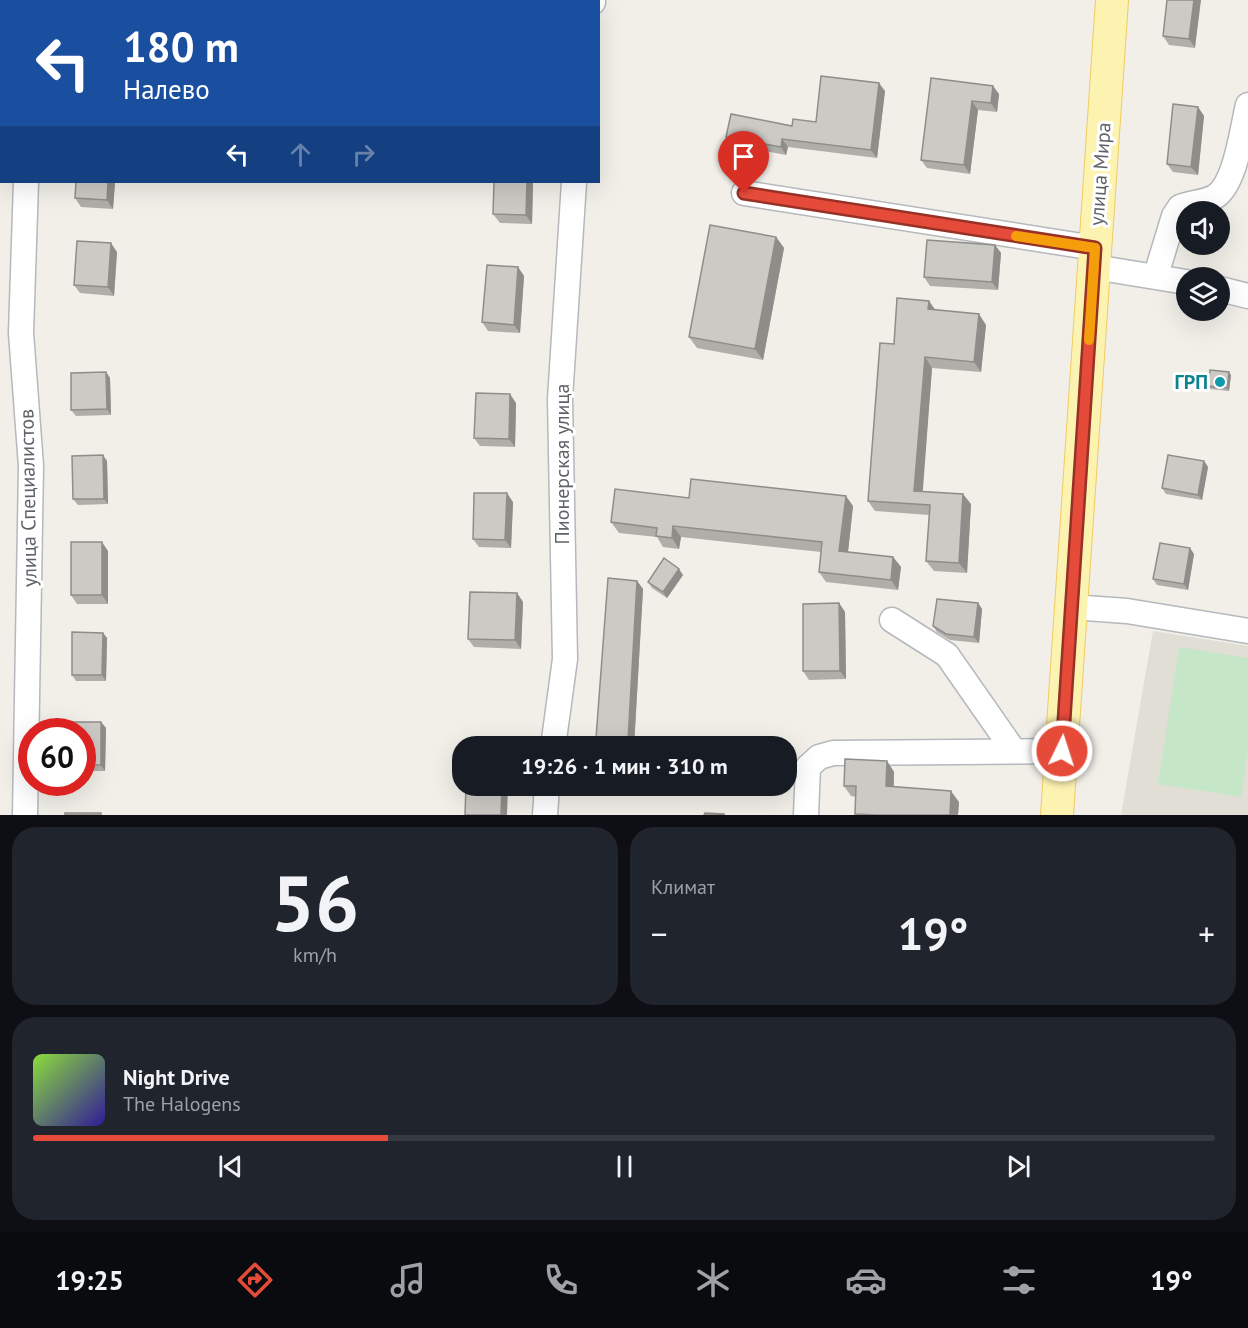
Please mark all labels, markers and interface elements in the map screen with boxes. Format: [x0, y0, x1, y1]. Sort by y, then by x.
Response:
text: 180 m [123, 19, 239, 74]
icon: left [24, 24, 102, 102]
text: Налево [123, 72, 210, 106]
street label: улица Мира [1083, 121, 1117, 227]
pin [718, 131, 769, 193]
icon: left [221, 138, 254, 171]
icon: ahead [284, 138, 317, 171]
icon: right [347, 138, 380, 171]
icon: arrive [727, 140, 760, 173]
map controls [1176, 201, 1230, 321]
button: sound [1176, 201, 1230, 255]
button: layers [1176, 267, 1230, 321]
place label: ГРП [1175, 369, 1208, 395]
marker: ГРП [1213, 375, 1227, 389]
street label: Пионерская улица [549, 384, 575, 544]
street label: улица Специалистов [13, 409, 43, 587]
speed limit sign: 60 [18, 718, 96, 796]
position arrow [1030, 719, 1094, 783]
text: 19:26 · 1 мин · 310 m [521, 752, 728, 780]
text: 56 [271, 852, 359, 953]
text: Климат [651, 874, 715, 900]
text: 19° [898, 904, 968, 962]
text: − [651, 912, 668, 955]
text: + [1198, 912, 1215, 955]
text: km/h [293, 942, 337, 968]
text: Night Drive [123, 1063, 230, 1091]
text: The Halogens [123, 1091, 241, 1117]
icon: previous [214, 1150, 247, 1183]
icon: pause [608, 1150, 641, 1183]
icon: next [1002, 1150, 1035, 1183]
icon: directions [234, 1259, 276, 1301]
icon: music [387, 1259, 429, 1301]
icon: phone [540, 1259, 582, 1301]
icon: climate [692, 1259, 734, 1301]
icon: car [845, 1259, 887, 1301]
icon: filters [998, 1259, 1040, 1301]
text: 19:25 [55, 1263, 124, 1297]
text: 19° [1150, 1263, 1193, 1297]

